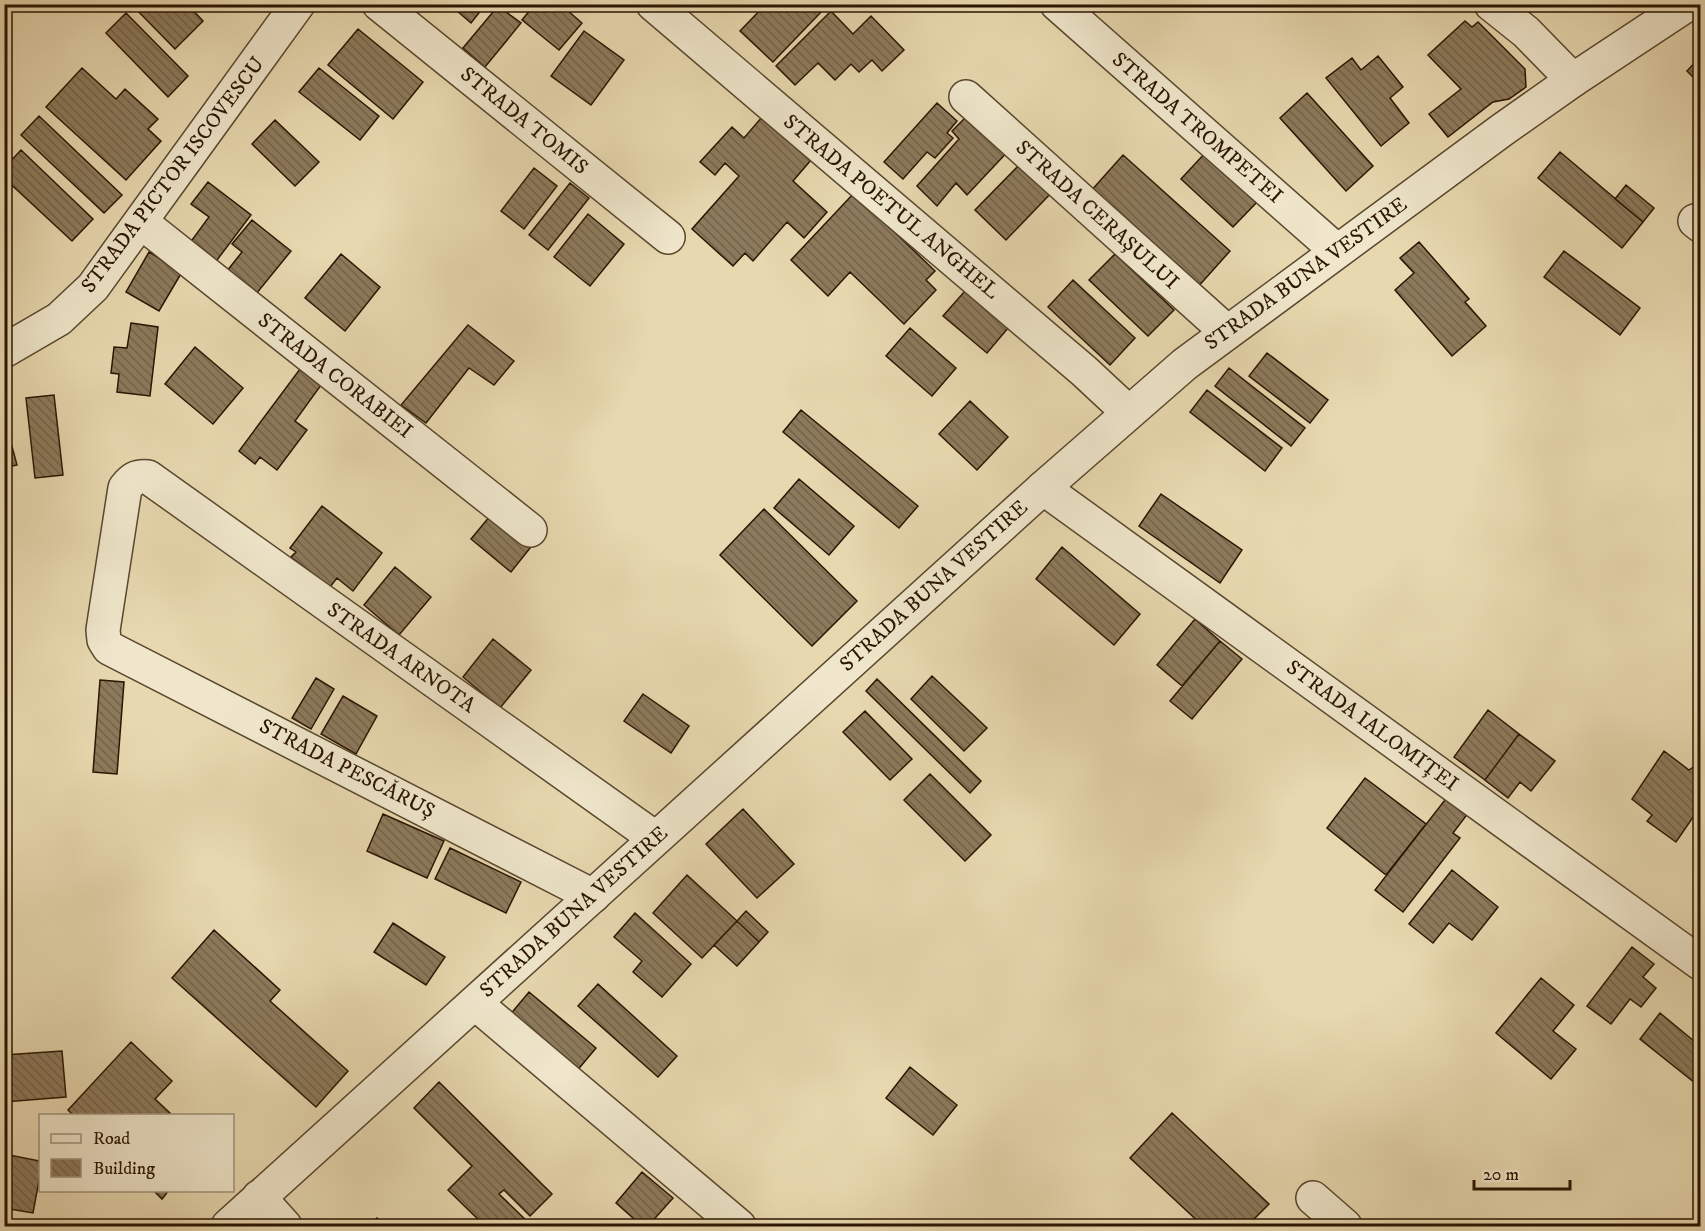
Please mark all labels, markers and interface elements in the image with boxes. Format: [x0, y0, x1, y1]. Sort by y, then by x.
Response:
street label: STRADA TROMPETEI [1106, 47, 1288, 209]
street label: STRADA PICTOR ISCOVESCU [76, 52, 270, 298]
street label: STRADA TOMIS [455, 61, 593, 181]
street label: STRADA POETUL ANGHEL [778, 109, 1004, 305]
street label: STRADA CERAȘULUI [1010, 135, 1184, 295]
street label: STRADA BUNA VESTIRE [1200, 192, 1413, 356]
street label: STRADA CORABIEI [253, 308, 417, 444]
street label: STRADA BUNA VESTIRE [835, 495, 1034, 677]
street label: STRADA ARNOTA [322, 597, 481, 719]
street label: STRADA IALOMIȚEI [1281, 655, 1463, 797]
street label: STRADA PESCĂRUȘ [255, 712, 440, 825]
street label: STRADA BUNA VESTIRE [475, 821, 674, 1003]
legend [39, 1114, 234, 1192]
text: Road [93, 1128, 130, 1150]
scale bar [1474, 1153, 1570, 1191]
text: Building [93, 1158, 155, 1180]
text: 20 m [1483, 1164, 1519, 1186]

